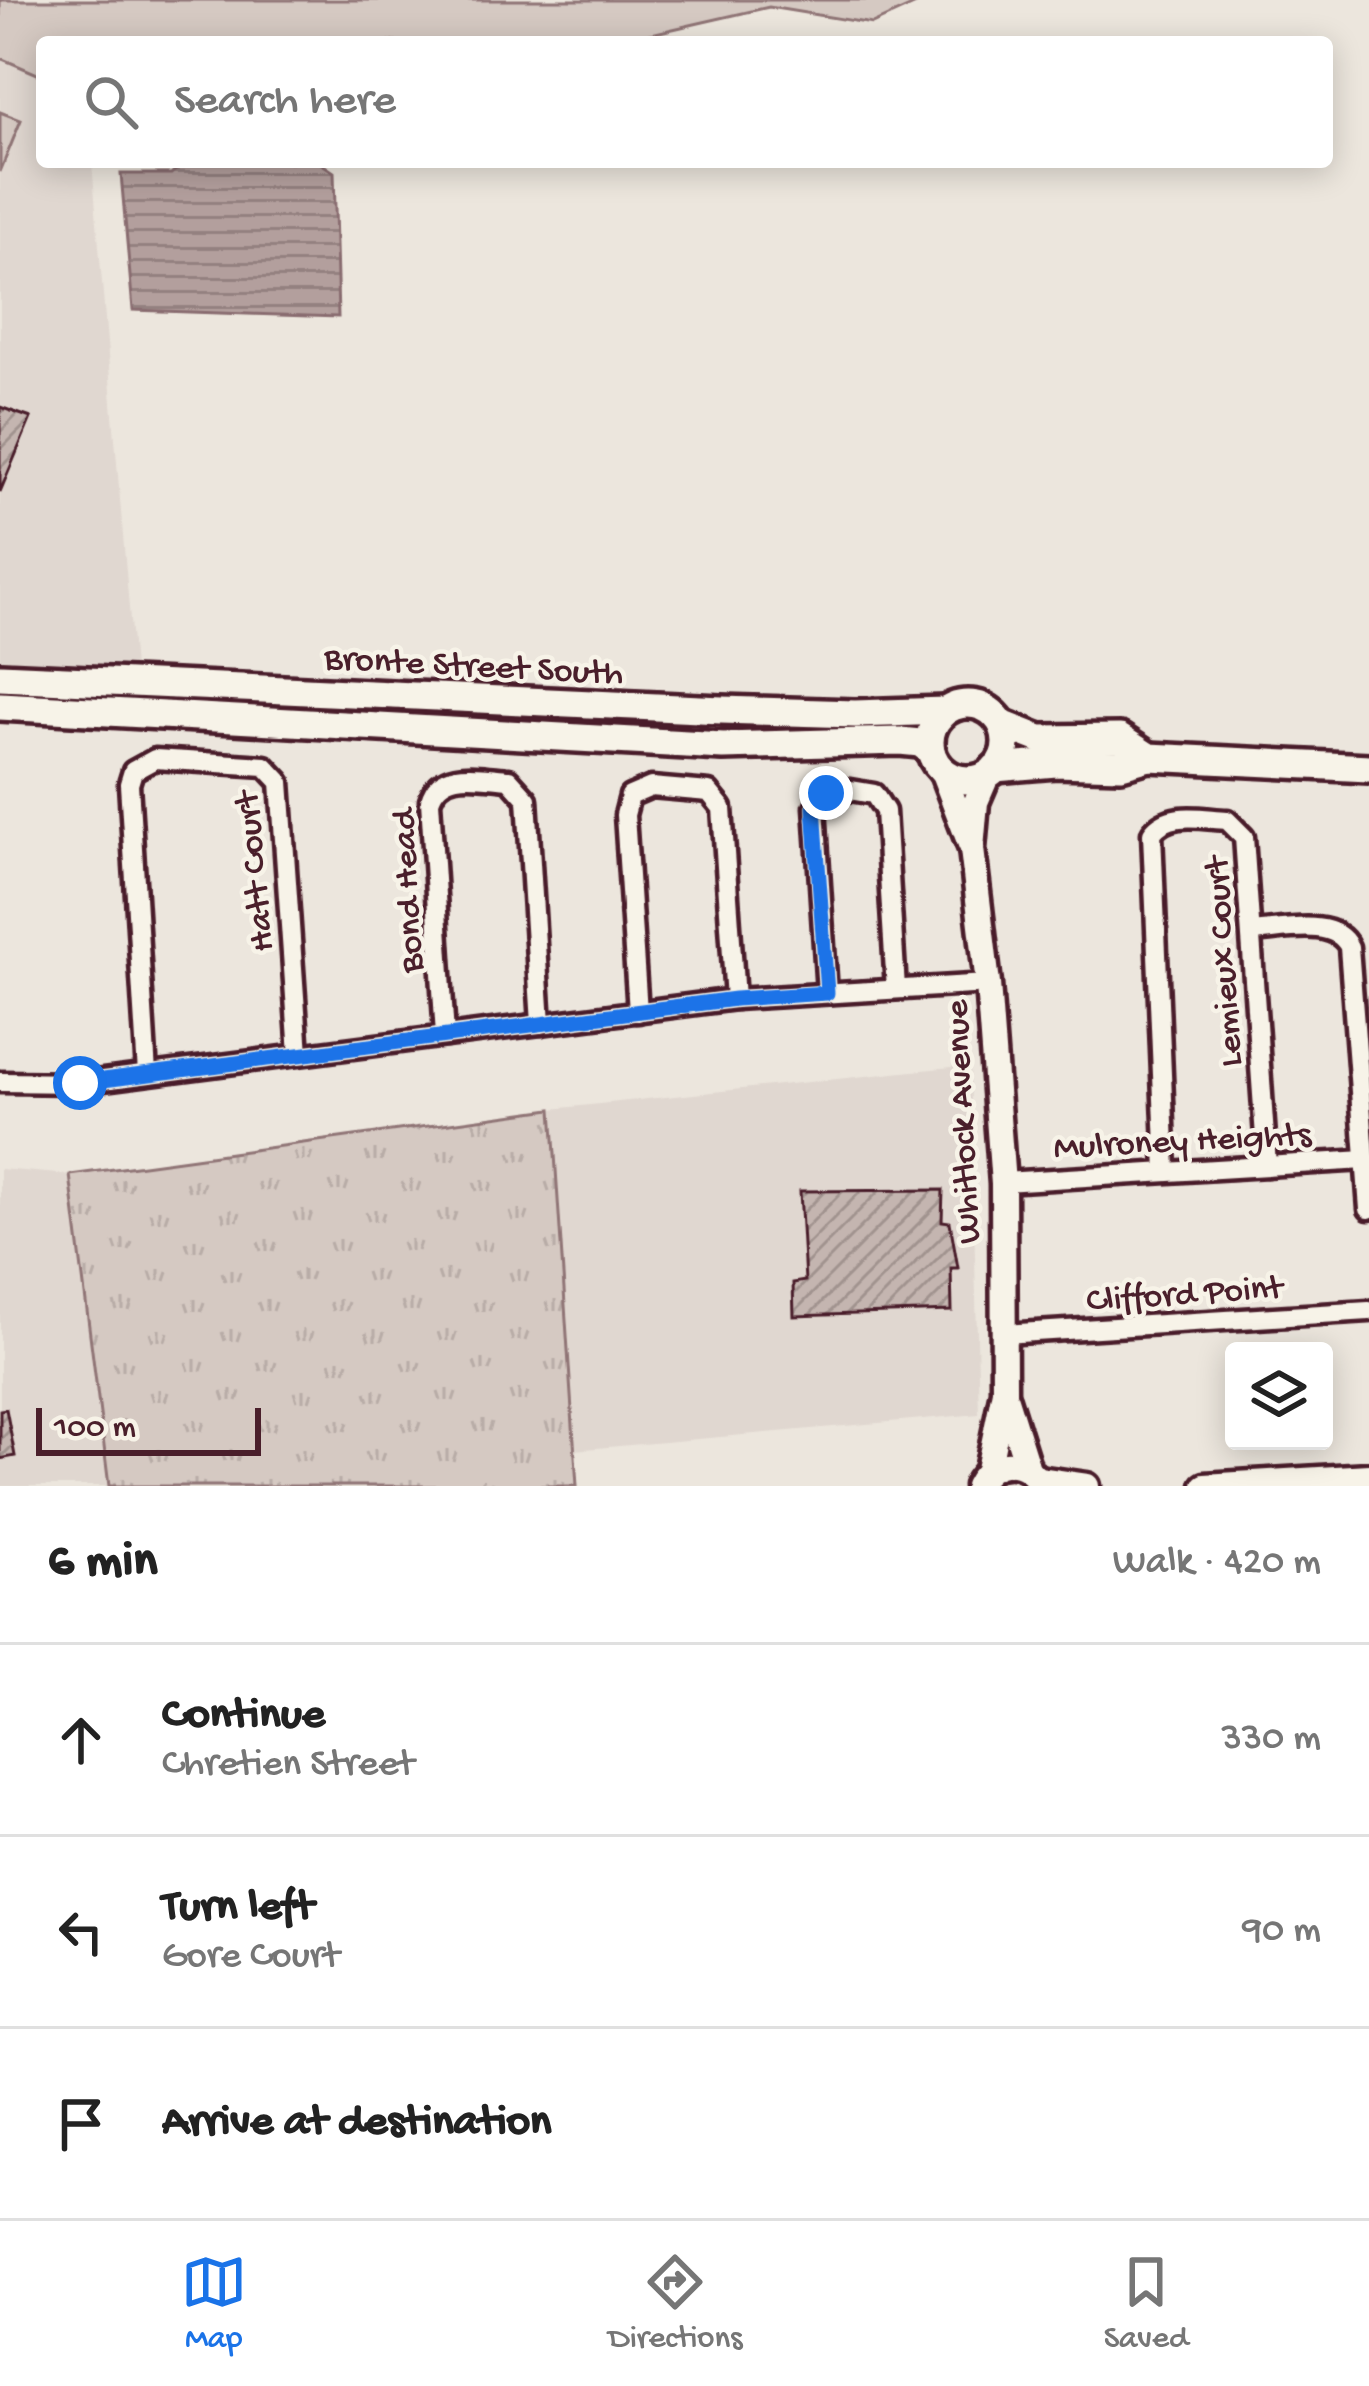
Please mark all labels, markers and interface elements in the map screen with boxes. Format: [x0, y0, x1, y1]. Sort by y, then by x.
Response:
search box [36, 36, 1333, 168]
icon: search [78, 69, 144, 135]
text: Search here [174, 76, 396, 129]
street label: Bronte Street South [322, 639, 624, 698]
route end [799, 766, 853, 820]
street label: Hatt Court [227, 786, 287, 954]
street label: Bond Head [385, 805, 436, 975]
street label: Lemieux Court [1197, 852, 1255, 1068]
street label: Whitlock Avenue [938, 998, 993, 1245]
route start [53, 1056, 107, 1110]
street label: Mulroney Heights [1052, 1115, 1314, 1172]
street label: Clifford Point [1085, 1268, 1287, 1325]
map controls [1225, 1342, 1333, 1450]
button: layers [1225, 1342, 1333, 1450]
scale bar [36, 1402, 261, 1455]
text: 100 m [54, 1410, 136, 1448]
text: 6 min [48, 1534, 157, 1594]
text: Walk · 420 m [1113, 1541, 1321, 1587]
text: Continue [162, 1690, 325, 1743]
icon: ahead [48, 1707, 114, 1773]
text: 330 m [1221, 1717, 1321, 1763]
text: Chretien Street [162, 1743, 414, 1789]
text: Turn left [162, 1882, 314, 1935]
icon: left [48, 1899, 114, 1965]
text: 90 m [1242, 1909, 1321, 1955]
text: Gore Court [162, 1935, 339, 1981]
icon: arrive [48, 2091, 114, 2157]
text: Arrive at destination [162, 2097, 551, 2150]
tab: Map [181, 2249, 247, 2359]
tab: Directions [608, 2249, 742, 2359]
tab: Saved [1104, 2249, 1188, 2359]

